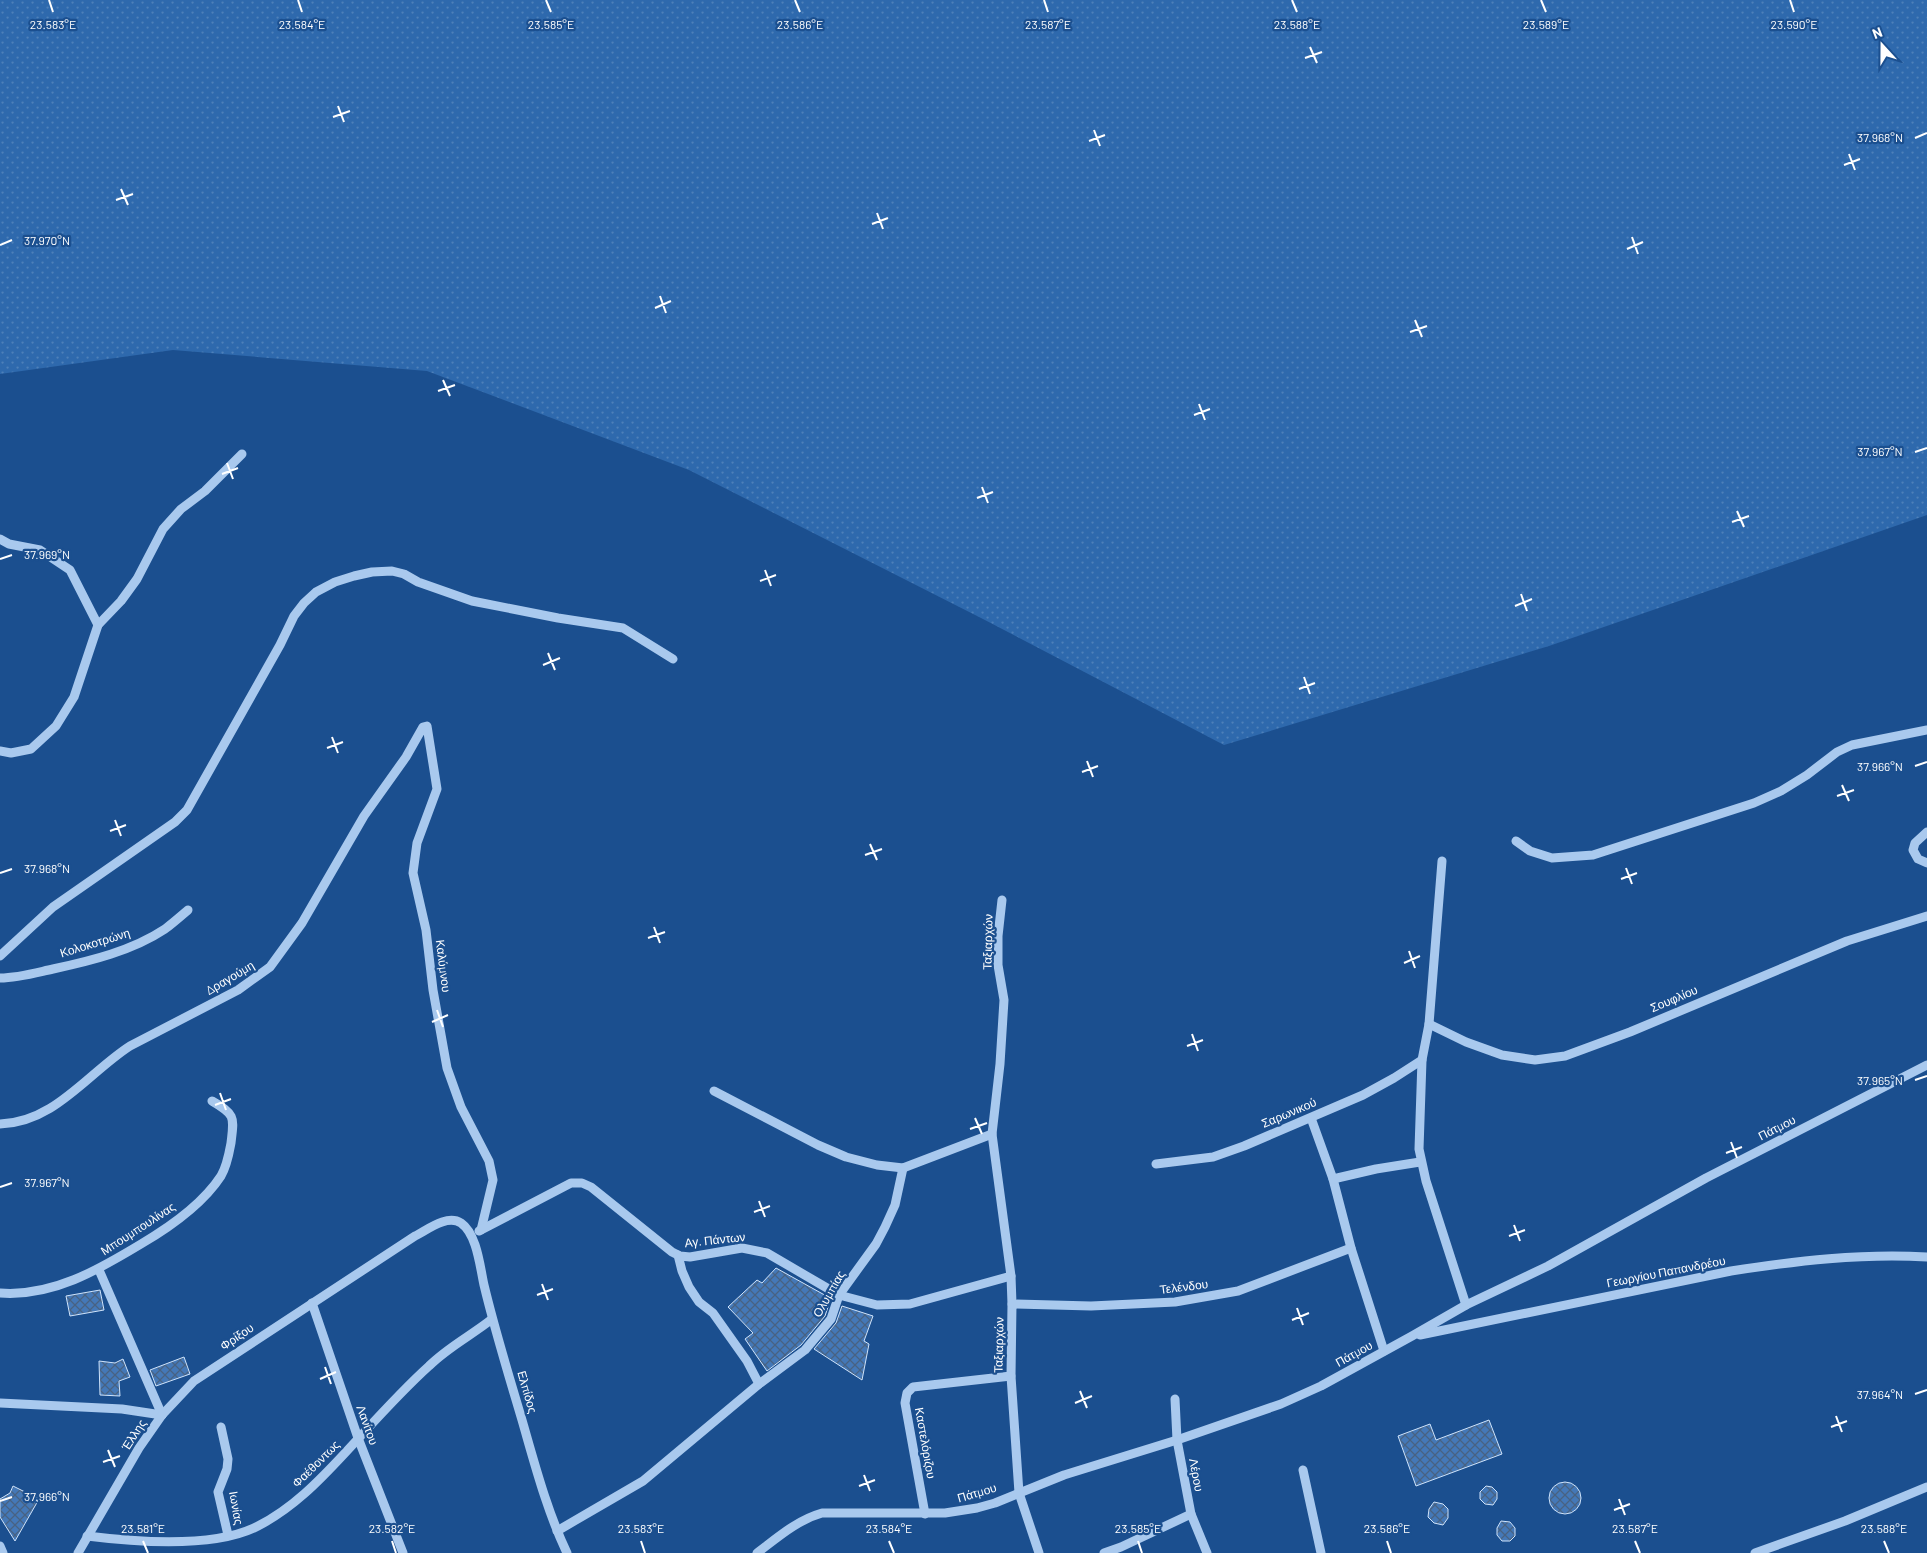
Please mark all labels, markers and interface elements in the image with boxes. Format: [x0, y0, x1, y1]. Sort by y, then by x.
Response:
text: 23.583°E [30, 17, 76, 31]
text: 23.584°E [279, 17, 325, 31]
text: 23.585°E [528, 17, 574, 31]
text: 23.586°E [777, 17, 823, 31]
text: 23.587°E [1025, 17, 1071, 31]
text: 23.588°E [1274, 17, 1320, 31]
text: 23.589°E [1523, 17, 1569, 31]
text: 23.590°E [1771, 17, 1817, 31]
north arrow [1857, 20, 1907, 70]
text: N [1870, 23, 1885, 42]
text: 37.968°N [1857, 130, 1903, 144]
text: 37.970°N [24, 233, 70, 247]
text: 37.967°N [1857, 444, 1903, 458]
text: 37.969°N [24, 547, 70, 561]
text: 37.966°N [1857, 759, 1903, 773]
text: 37.968°N [24, 861, 70, 875]
street label: Ταξιαρχών [980, 914, 995, 970]
street label: Κολοκοτρώνη [58, 925, 132, 960]
street label: Καλύμνου [434, 939, 454, 993]
street label: Δραγούμη [203, 957, 257, 998]
street label: Σουφλίου [1648, 982, 1700, 1015]
text: 37.965°N [1857, 1073, 1903, 1087]
street label: Σαρωνικού [1259, 1094, 1319, 1131]
street label: Πάτμου [1755, 1112, 1798, 1142]
text: 37.967°N [24, 1175, 70, 1189]
street label: Μπουμπουλίνας [98, 1199, 178, 1258]
street label: Αγ. Πάντων [684, 1229, 746, 1250]
street label: Γεωργίου Παπανδρέου [1605, 1253, 1727, 1290]
street label: Ολυμπίας [809, 1268, 848, 1320]
street label: Τελένδου [1159, 1276, 1209, 1296]
street label: Ταξιαρχών [991, 1317, 1006, 1373]
street label: Φρίξου [217, 1320, 256, 1353]
street label: Πάτμου [1333, 1337, 1374, 1369]
street label: Ελπίδος [514, 1369, 541, 1415]
text: 37.964°N [1857, 1387, 1903, 1401]
street label: Λανίτου [354, 1403, 382, 1447]
street label: Καστελόριζου [912, 1406, 939, 1480]
street label: Έλλης [118, 1416, 149, 1454]
street label: Φαέθοντως [289, 1437, 343, 1490]
street label: Λέρου [1186, 1457, 1207, 1493]
street label: Πάτμου [956, 1480, 998, 1504]
text: 37.966°N [24, 1489, 70, 1503]
street label: Ιωνίας [226, 1490, 247, 1526]
text: 23.581°E [121, 1521, 165, 1535]
text: 23.582°E [369, 1521, 415, 1535]
text: 23.583°E [618, 1521, 664, 1535]
text: 23.584°E [866, 1521, 912, 1535]
text: 23.585°E [1115, 1521, 1161, 1535]
text: 23.586°E [1364, 1521, 1410, 1535]
text: 23.587°E [1612, 1521, 1658, 1535]
text: 23.588°E [1861, 1521, 1907, 1535]

